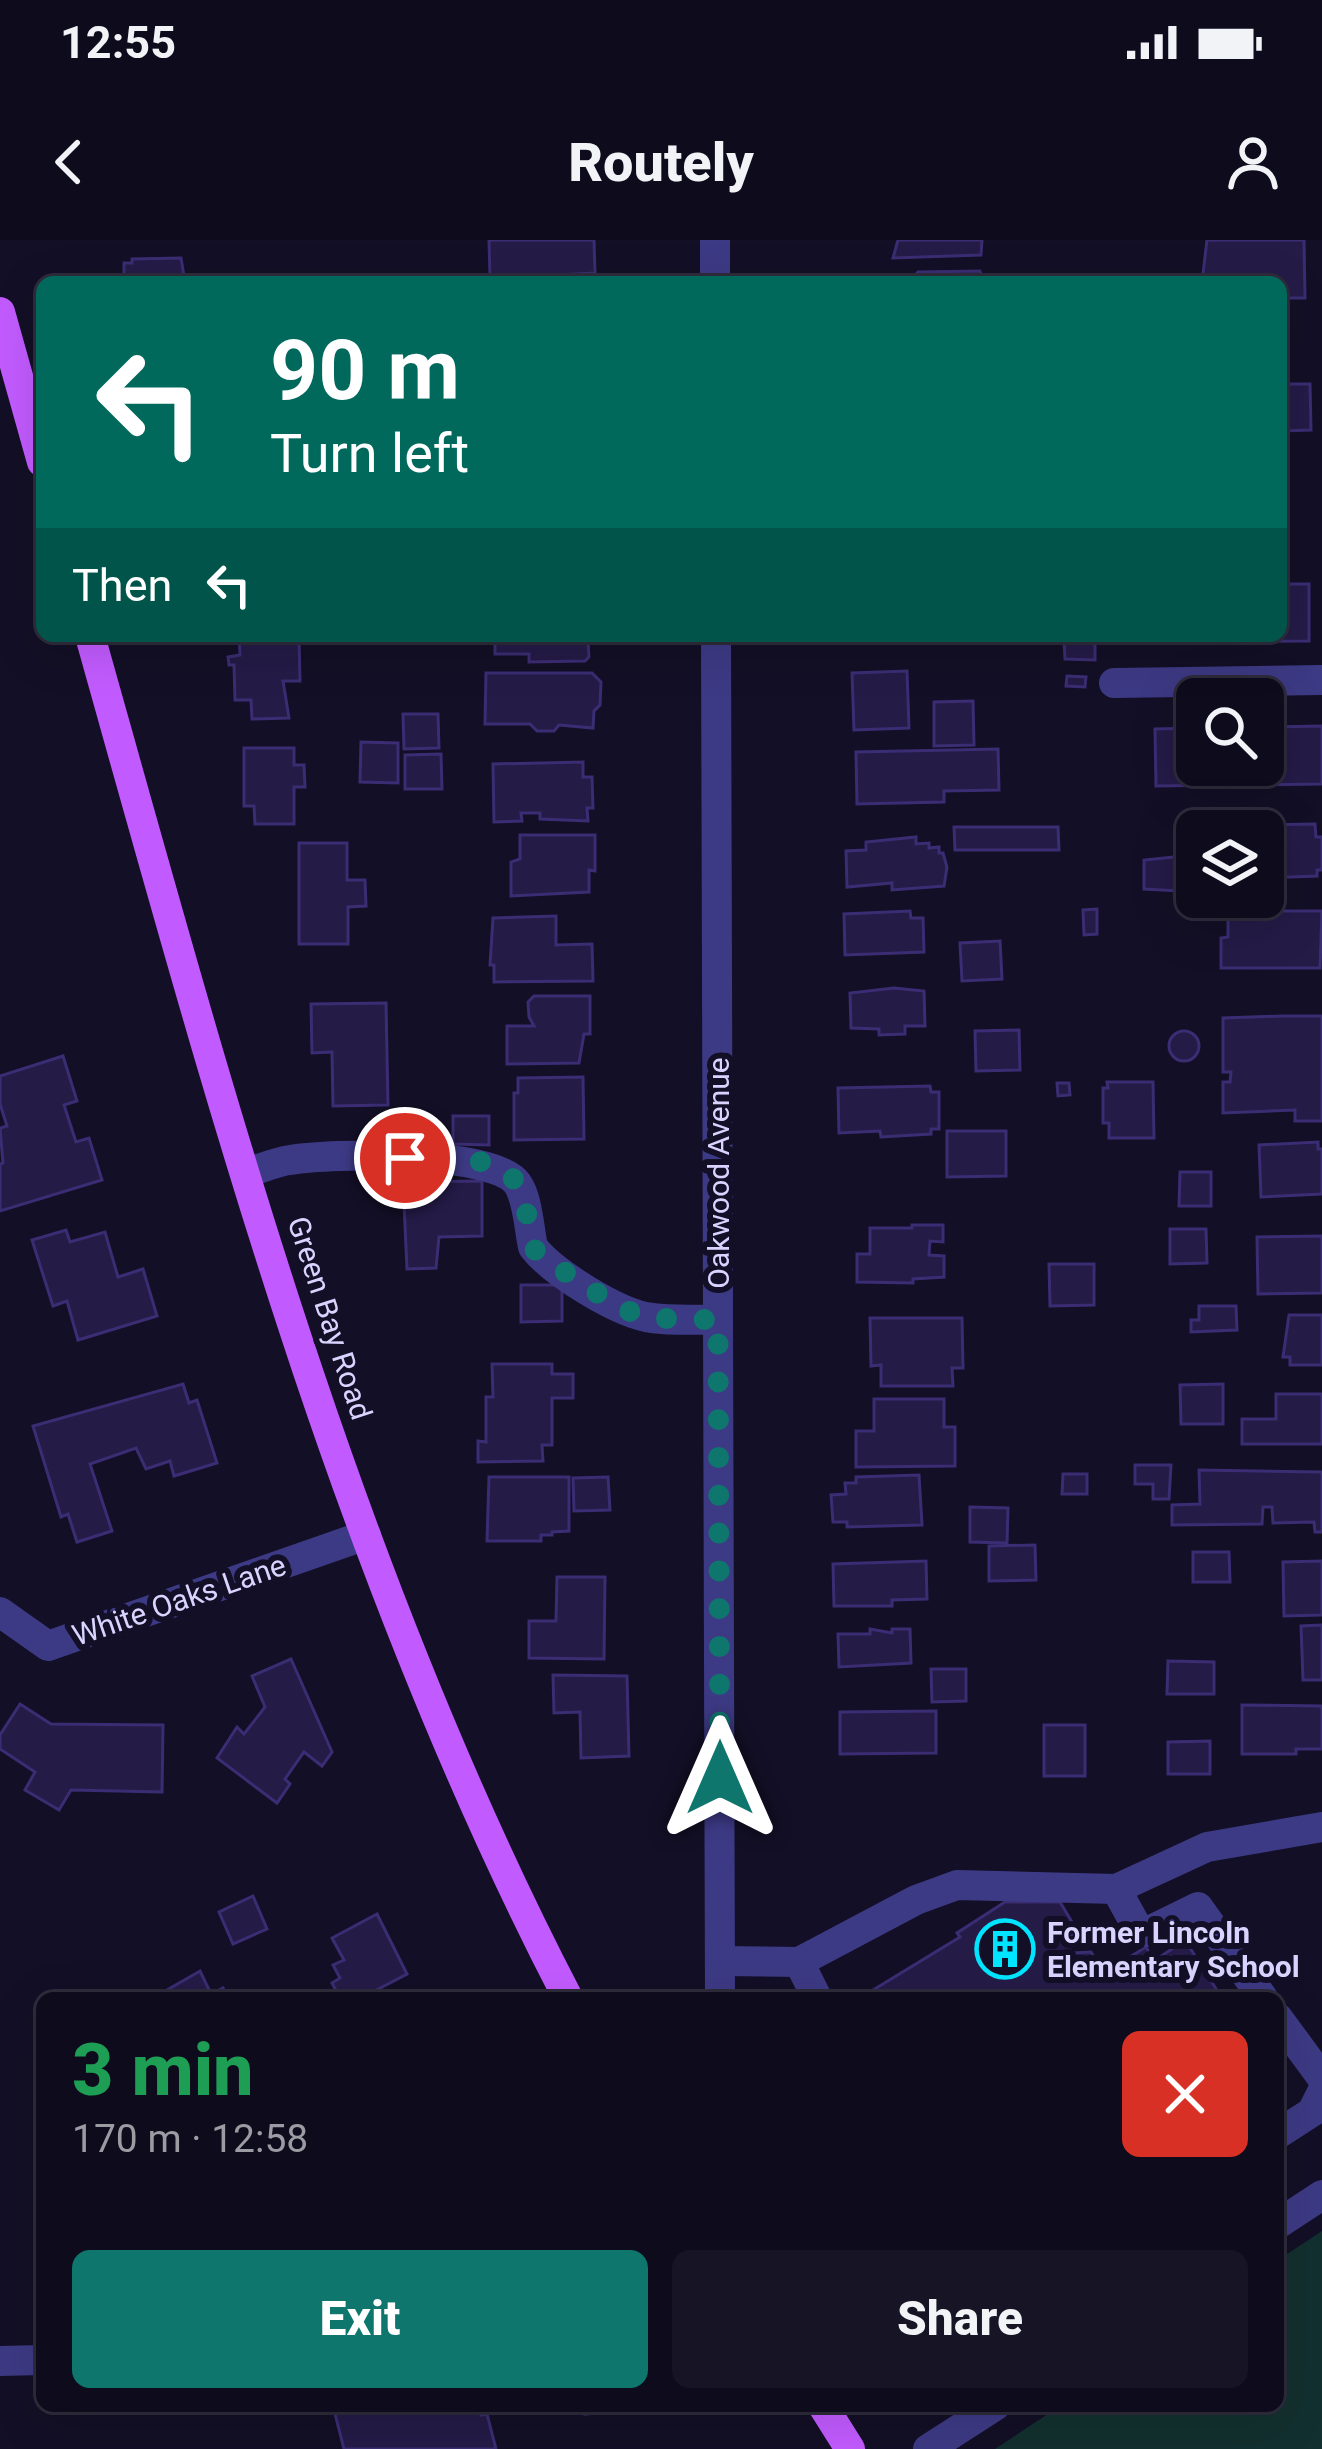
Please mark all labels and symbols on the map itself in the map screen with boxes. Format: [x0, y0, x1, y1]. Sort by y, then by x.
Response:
street label: Oakwood Avenue [701, 1057, 736, 1289]
pin [354, 1107, 456, 1209]
street label: Green Bay Road [281, 1212, 379, 1424]
street label: White Oaks Lane [68, 1547, 290, 1653]
position arrow [657, 1715, 783, 1841]
place label: Former Lincoln Elementary School [1047, 1915, 1300, 1984]
building icon: Former Lincoln Elementary School [974, 1918, 1036, 1980]

